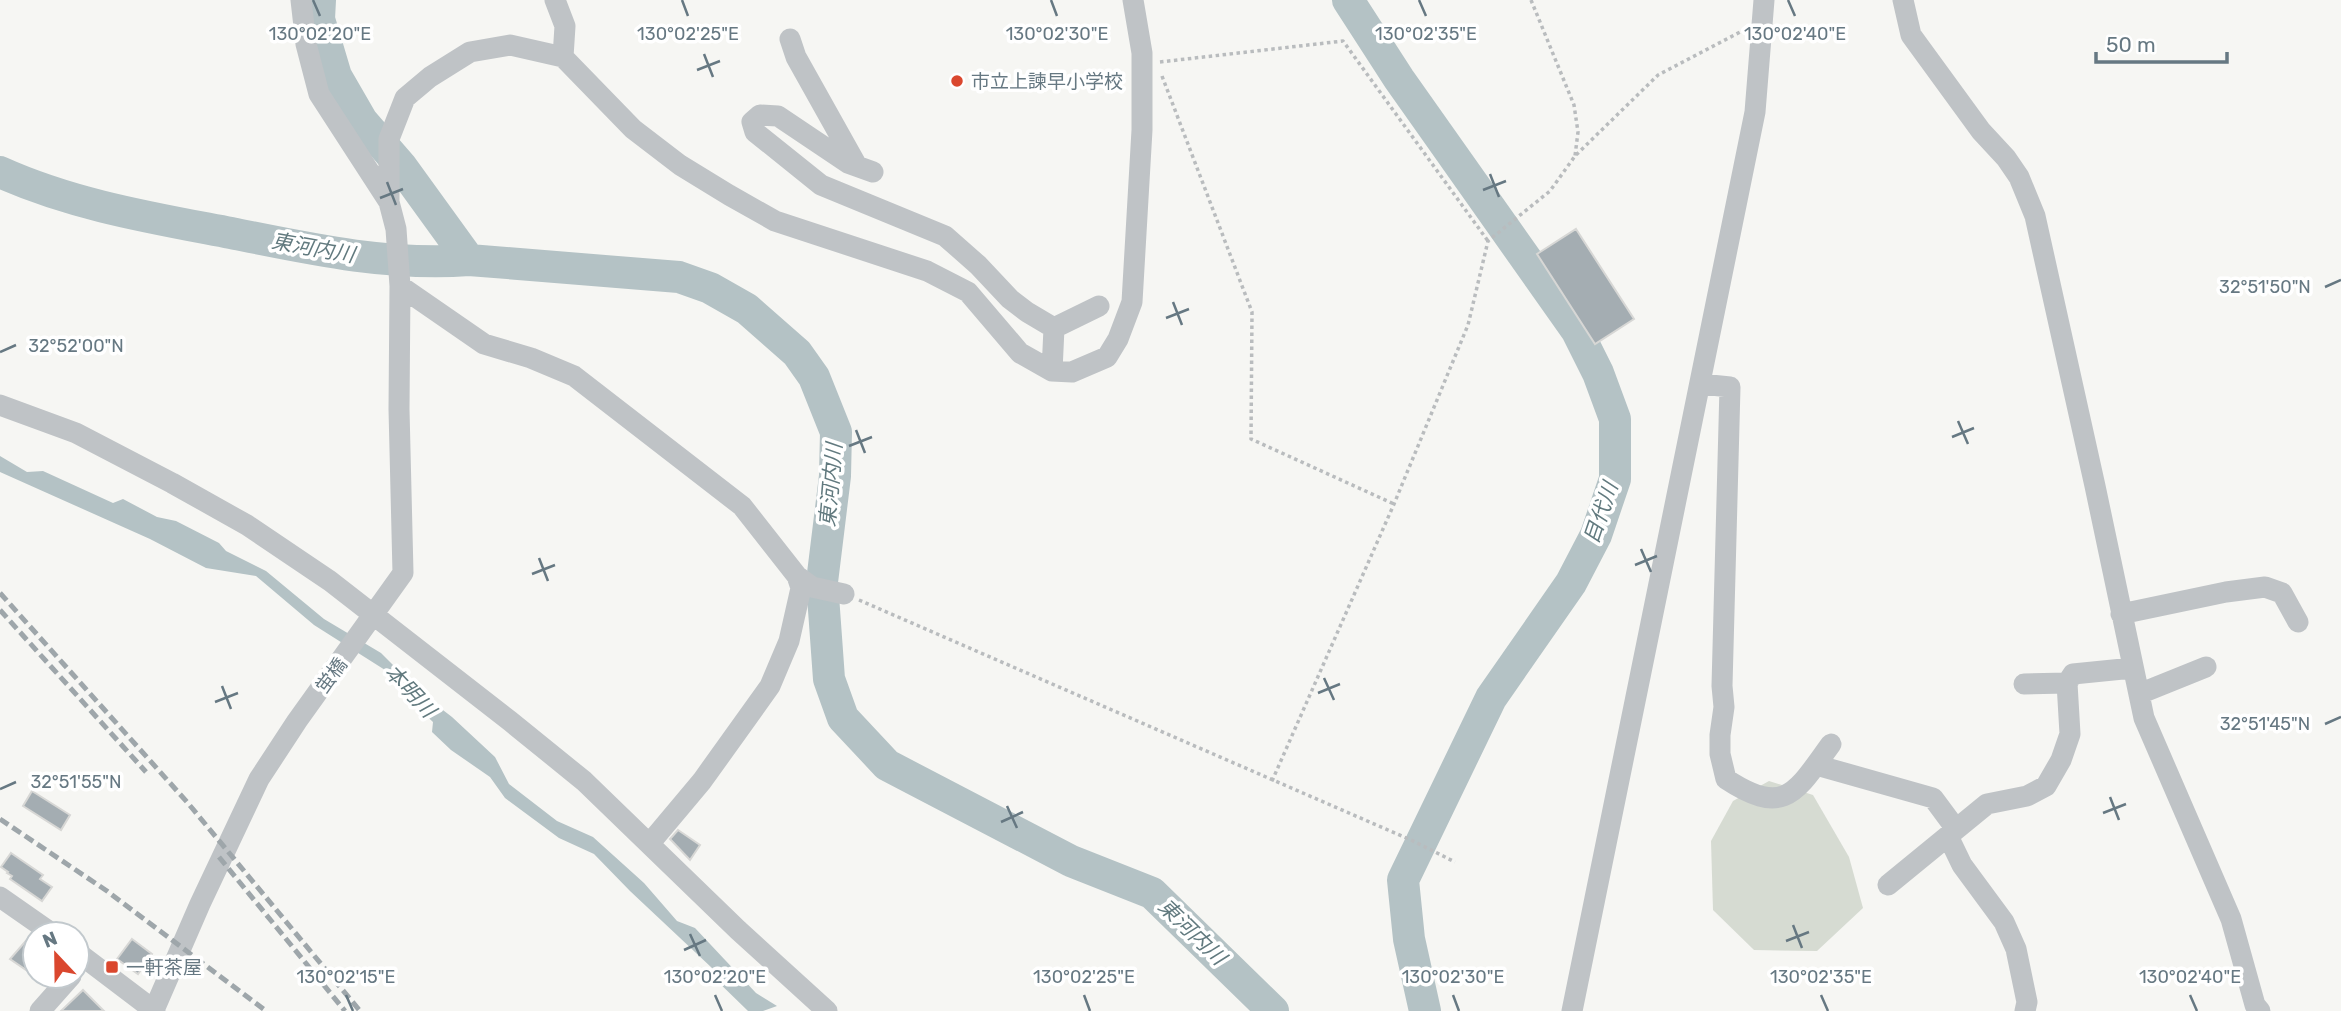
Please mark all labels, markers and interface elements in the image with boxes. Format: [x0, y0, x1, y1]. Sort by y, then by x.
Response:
scale bar [2096, 21, 2227, 65]
text: 130°02'20"E [269, 23, 371, 45]
text: 130°02'25"E [637, 23, 739, 45]
text: 130°02'30"E [1006, 23, 1108, 45]
text: 130°02'35"E [1375, 23, 1477, 45]
text: 130°02'40"E [1744, 23, 1846, 45]
text: 50 m [2106, 32, 2156, 57]
place label: 市立上諫早小学校 [971, 70, 1123, 93]
marker: 市立上諫早小学校 [949, 73, 965, 89]
water label: 東河内川 [270, 228, 359, 267]
text: 32°51'50"N [2219, 276, 2311, 298]
text: 32°52'00"N [28, 335, 124, 357]
water label: 東河内川 [814, 440, 847, 528]
water label: 目代川 [1578, 477, 1623, 547]
street label: 蛍橋 [311, 653, 352, 697]
water label: 本明川 [380, 659, 442, 724]
text: 32°51'45"N [2220, 713, 2310, 735]
text: 32°51'55"N [30, 771, 122, 793]
water label: 東河内川 [1153, 893, 1233, 971]
north arrow [21, 920, 91, 990]
text: N [39, 926, 60, 953]
place label: 一軒茶屋 [126, 956, 202, 979]
marker: 一軒茶屋 [104, 959, 120, 975]
text: 130°02'15"E [297, 966, 395, 988]
text: 130°02'20"E [664, 966, 766, 988]
text: 130°02'25"E [1033, 966, 1135, 988]
text: 130°02'30"E [1402, 966, 1504, 988]
text: 130°02'35"E [1770, 966, 1872, 988]
text: 130°02'40"E [2139, 966, 2241, 988]

